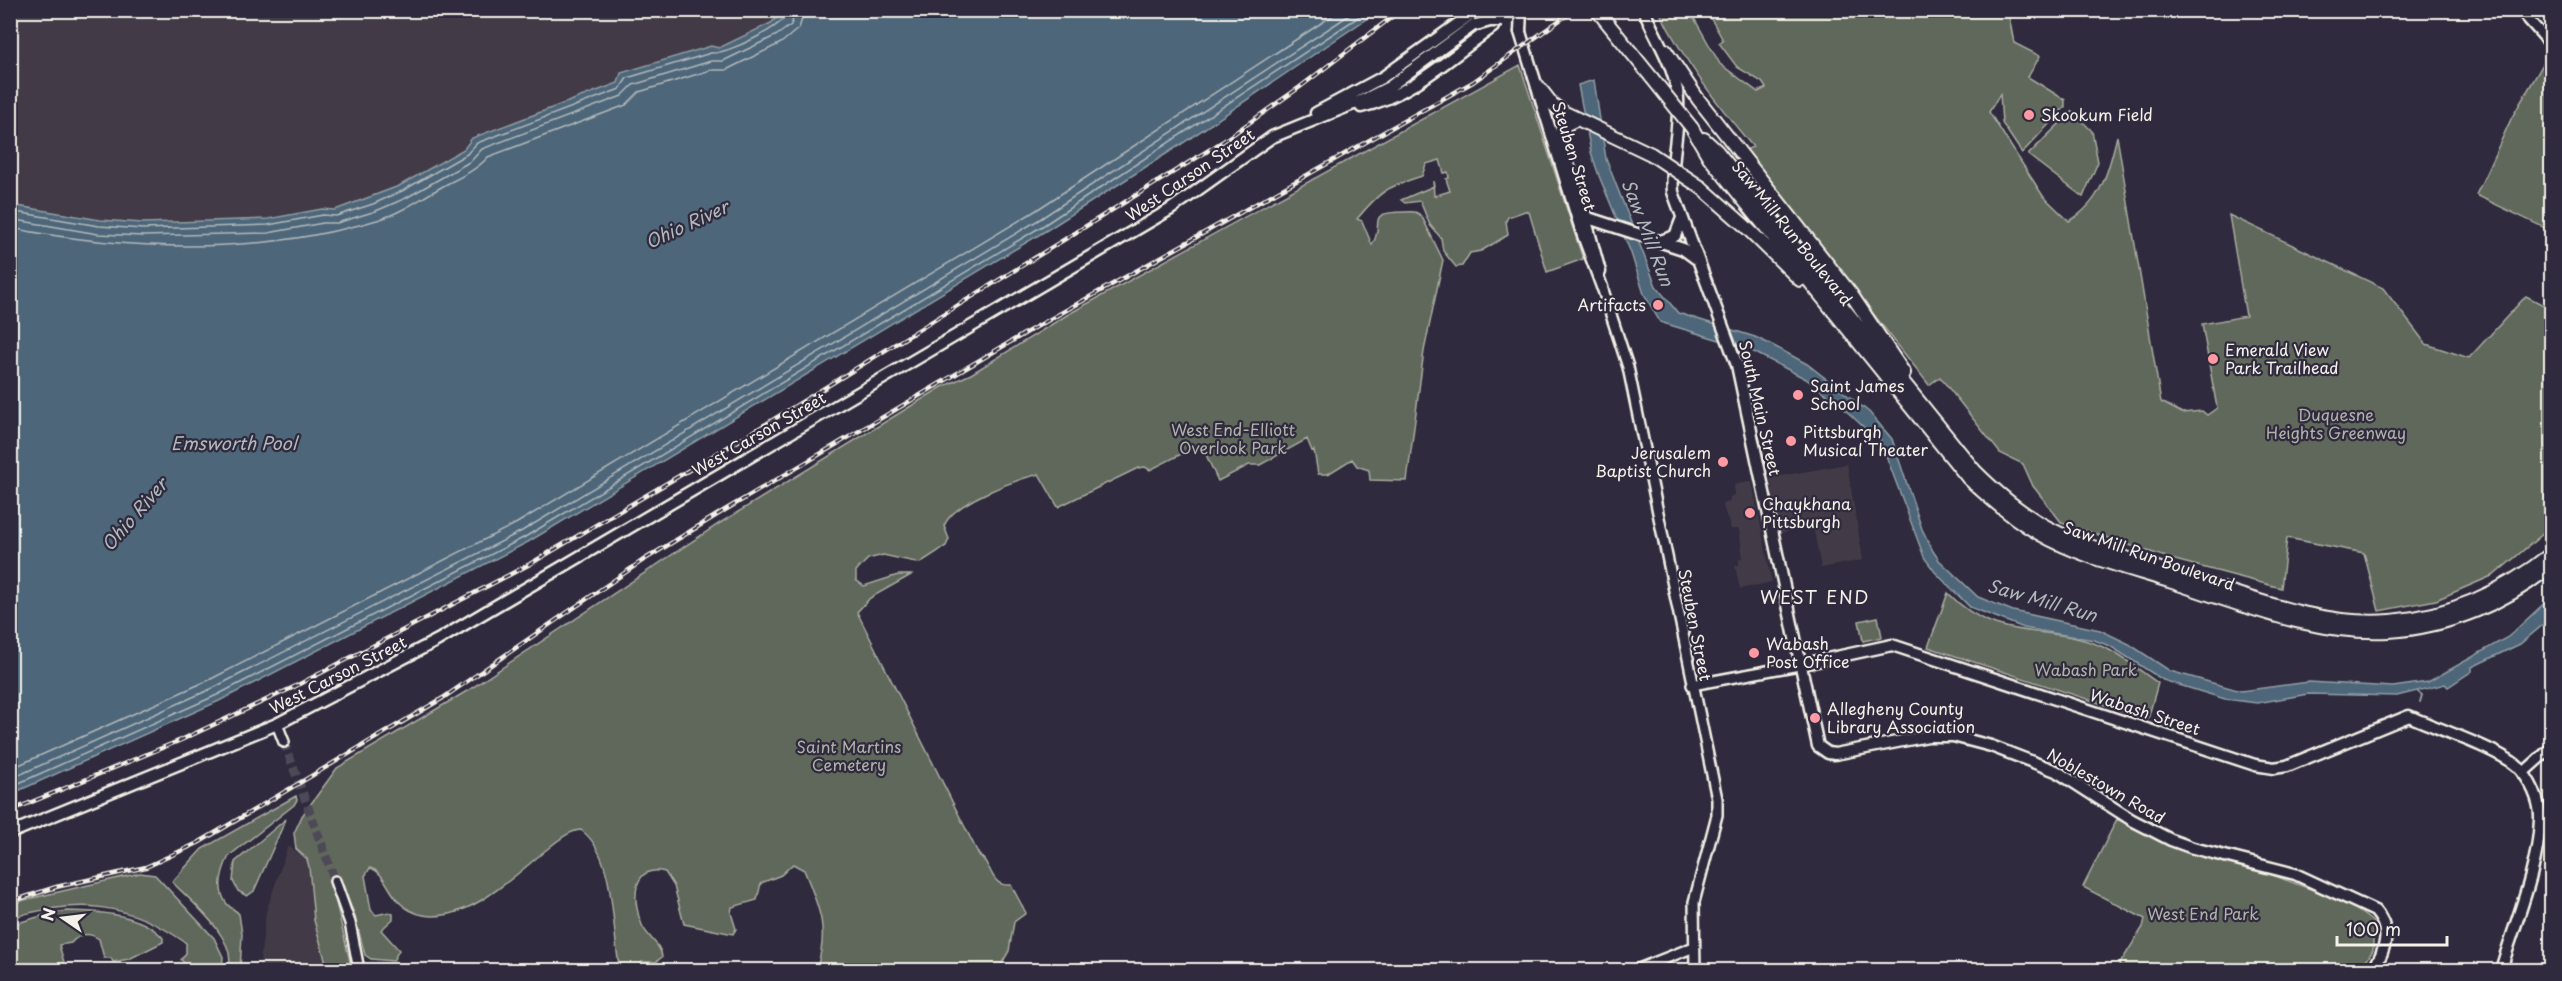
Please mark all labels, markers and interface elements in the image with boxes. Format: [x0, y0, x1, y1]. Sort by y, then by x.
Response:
street label: Steuben Street [1547, 98, 1603, 214]
place label: Skookum Field [2041, 102, 2153, 126]
marker: Skookum Field [2022, 108, 2036, 122]
street label: West Carson Street [1120, 122, 1259, 226]
street label: Saw Mill Run Boulevard [1727, 155, 1859, 310]
water label: Saw Mill Run [1616, 175, 1682, 291]
water label: Ohio River [640, 191, 735, 255]
place label: Artifacts [1578, 292, 1646, 316]
marker: Artifacts [1651, 298, 1665, 312]
place label: Emerald View Park Trailhead [2225, 337, 2339, 379]
street label: South Main Street [1734, 338, 1788, 478]
marker: Emerald View Park Trailhead [2206, 352, 2220, 366]
place label: Saint James School [1810, 373, 1904, 415]
street label: West Carson Street [687, 385, 830, 481]
marker: Saint James School [1791, 388, 1805, 402]
park label: Duquesne Heights Greenway [2266, 402, 2406, 444]
park label: West End-Elliott Overlook Park [1171, 417, 1295, 459]
place label: Pittsburgh Musical Theater [1803, 419, 1928, 461]
water label: Emsworth Pool [171, 429, 300, 456]
marker: Pittsburgh Musical Theater [1784, 434, 1798, 448]
place label: Jerusalem Baptist Church [1595, 440, 1711, 482]
marker: Jerusalem Baptist Church [1716, 455, 1730, 469]
water label: Ohio River [95, 470, 175, 556]
place label: Chaykhana Pittsburgh [1762, 491, 1851, 533]
marker: Chaykhana Pittsburgh [1743, 506, 1757, 520]
street label: Saw Mill Run Boulevard [2060, 514, 2239, 596]
street label: Steuben Street [1673, 567, 1719, 683]
water label: Saw Mill Run [1985, 571, 2101, 628]
district label: WEST END [1760, 583, 1870, 610]
street label: West Carson Street [265, 629, 411, 719]
place label: Wabash Post Office [1766, 631, 1850, 673]
marker: Wabash Post Office [1747, 646, 1761, 660]
park label: Wabash Park [2035, 657, 2138, 681]
street label: Wabash Street [2087, 682, 2204, 740]
place label: Allegheny County Library Association [1827, 696, 1975, 738]
marker: Allegheny County Library Association [1808, 711, 1822, 725]
park label: Saint Martins Cemetery [797, 734, 901, 776]
street label: Noblestown Road [2043, 742, 2170, 829]
north arrow [33, 888, 93, 948]
park label: West End Park [2147, 901, 2259, 925]
text: N [34, 905, 61, 923]
scale bar [2337, 909, 2446, 947]
text: 100 m [2346, 915, 2401, 942]

